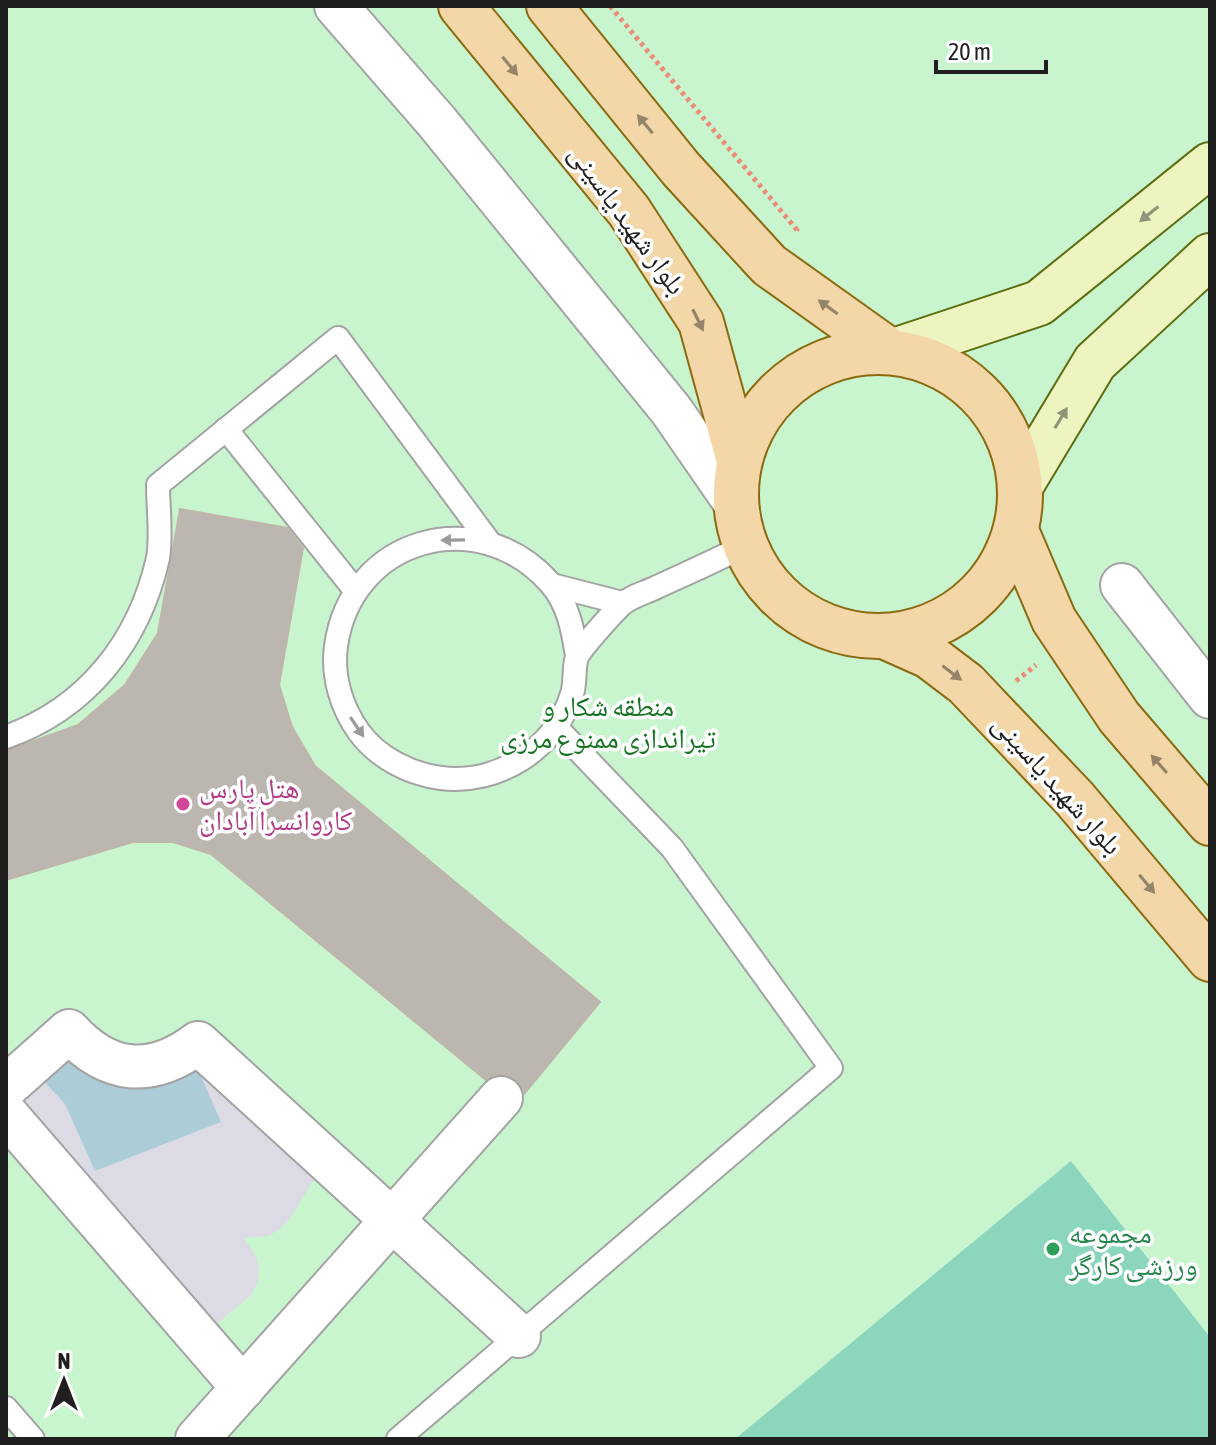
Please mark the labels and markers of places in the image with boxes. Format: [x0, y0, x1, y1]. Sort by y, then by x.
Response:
place label: هتل پارس کاروانسرا آبادان [199, 772, 353, 837]
marker: هتل پارس کاروانسرا آبادان [174, 795, 192, 813]
place label: مجموعه ورزشی کارگر [1068, 1217, 1198, 1283]
marker: مجموعه ورزشی کارگر [1044, 1240, 1062, 1258]

